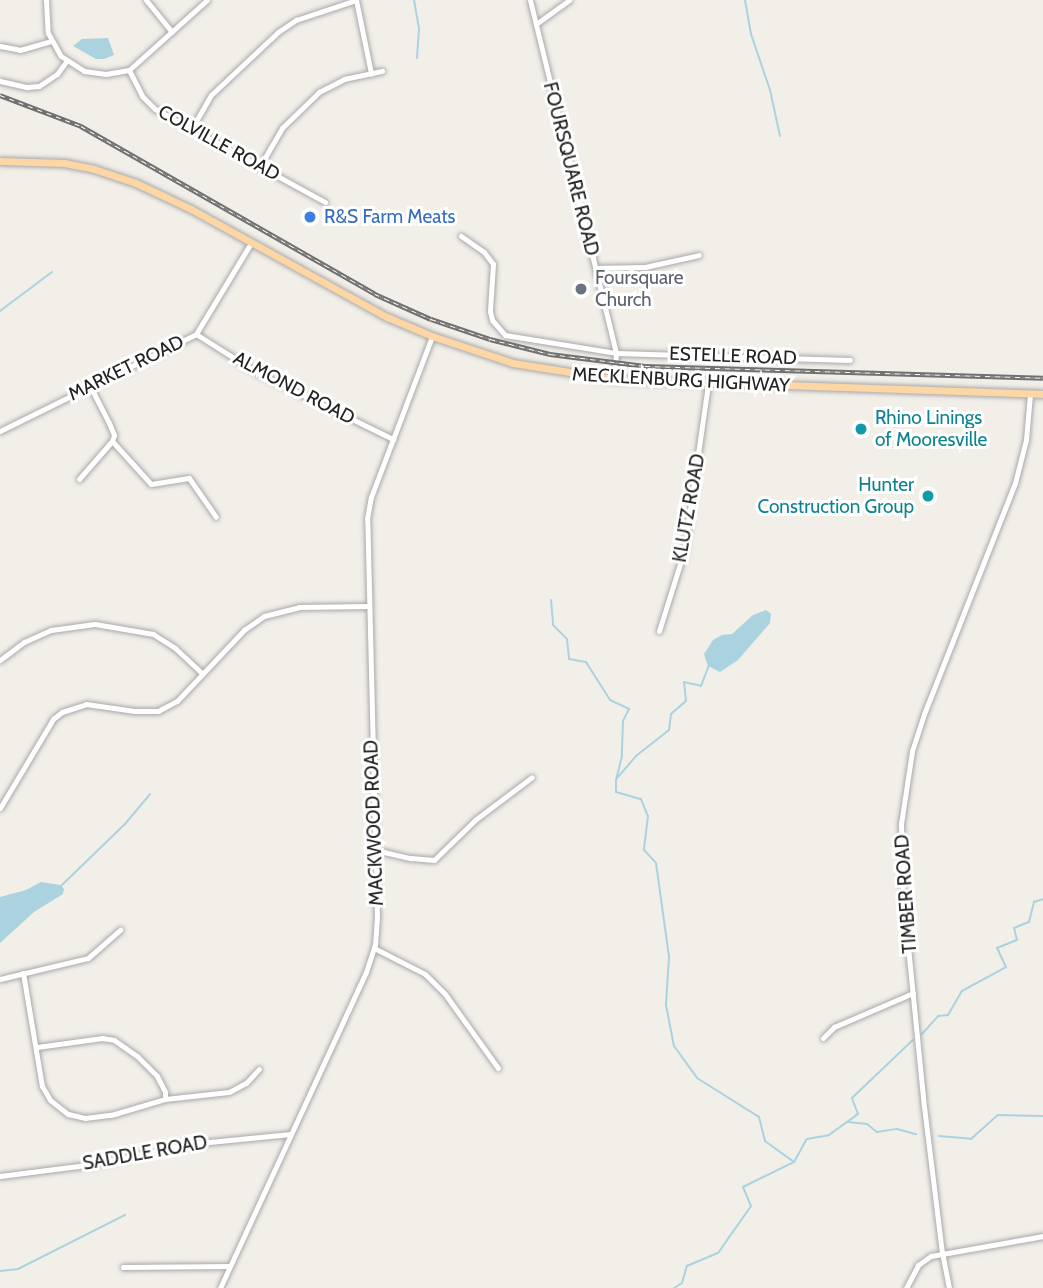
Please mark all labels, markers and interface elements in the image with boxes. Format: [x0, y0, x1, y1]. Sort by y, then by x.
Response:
street label: FOURSQUARE ROAD [538, 80, 604, 258]
street label: COLVILLE ROAD [154, 100, 284, 186]
place label: R&S Farm Meats [324, 206, 455, 228]
marker: R&S Farm Meats [302, 209, 318, 225]
place label: Foursquare Church [595, 267, 684, 311]
marker: Foursquare Church [573, 281, 589, 297]
street label: MARKET ROAD [65, 330, 187, 406]
street label: ESTELLE ROAD [669, 342, 797, 370]
street label: ALMOND ROAD [229, 346, 359, 430]
street label: MECKLENBURG HIGHWAY [572, 363, 790, 397]
place label: Rhino Linings of Mooresville [875, 407, 987, 451]
marker: Rhino Linings of Mooresville [853, 421, 869, 437]
street label: KLUTZ ROAD [668, 452, 710, 564]
place label: Hunter Construction Group [757, 474, 914, 518]
marker: Hunter Construction Group [920, 488, 936, 504]
street label: MACKWOOD ROAD [360, 740, 388, 906]
street label: TIMBER ROAD [890, 834, 922, 954]
street label: SADDLE ROAD [81, 1131, 209, 1175]

